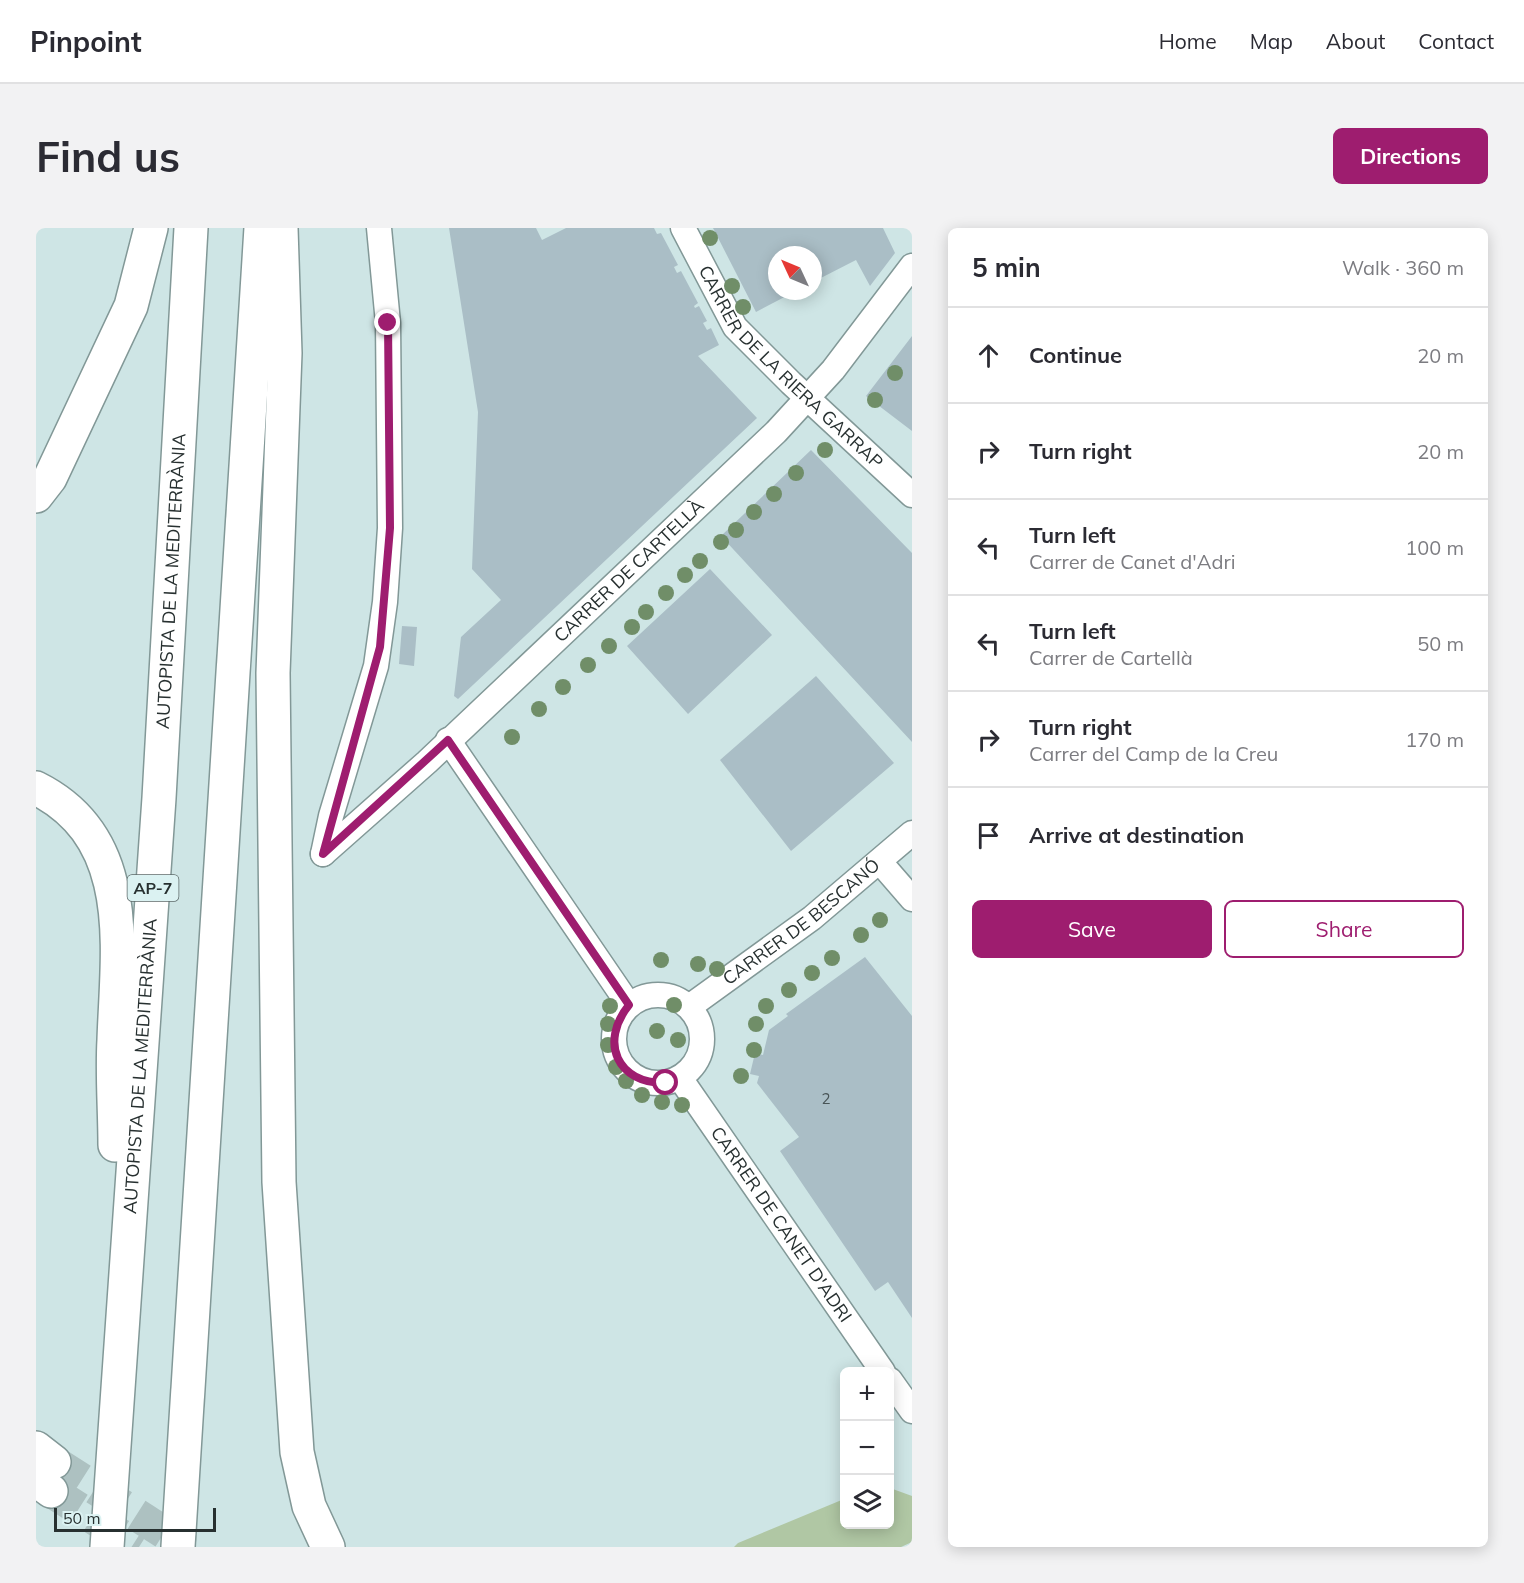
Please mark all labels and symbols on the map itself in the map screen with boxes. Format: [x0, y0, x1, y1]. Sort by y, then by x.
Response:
north arrow [768, 246, 822, 300]
street label: CARRER DE LA RIERA GARRAP [694, 261, 888, 473]
route end [374, 309, 400, 335]
street label: AUTOPISTA DE LA MEDITERRÀNIA [151, 433, 190, 730]
street label: CARRER DE CARTELLÀ [549, 494, 709, 647]
street label: CARRER DE BESCANÓ [718, 853, 884, 990]
road number: AP-7 [128, 875, 178, 901]
street label: AUTOPISTA DE LA MEDITERRÀNIA [118, 918, 162, 1215]
route start [652, 1069, 678, 1095]
house number: 2 [821, 1089, 831, 1108]
street label: CARRER DE CANET D'ADRI [706, 1122, 857, 1326]
scale bar [54, 1505, 216, 1532]

